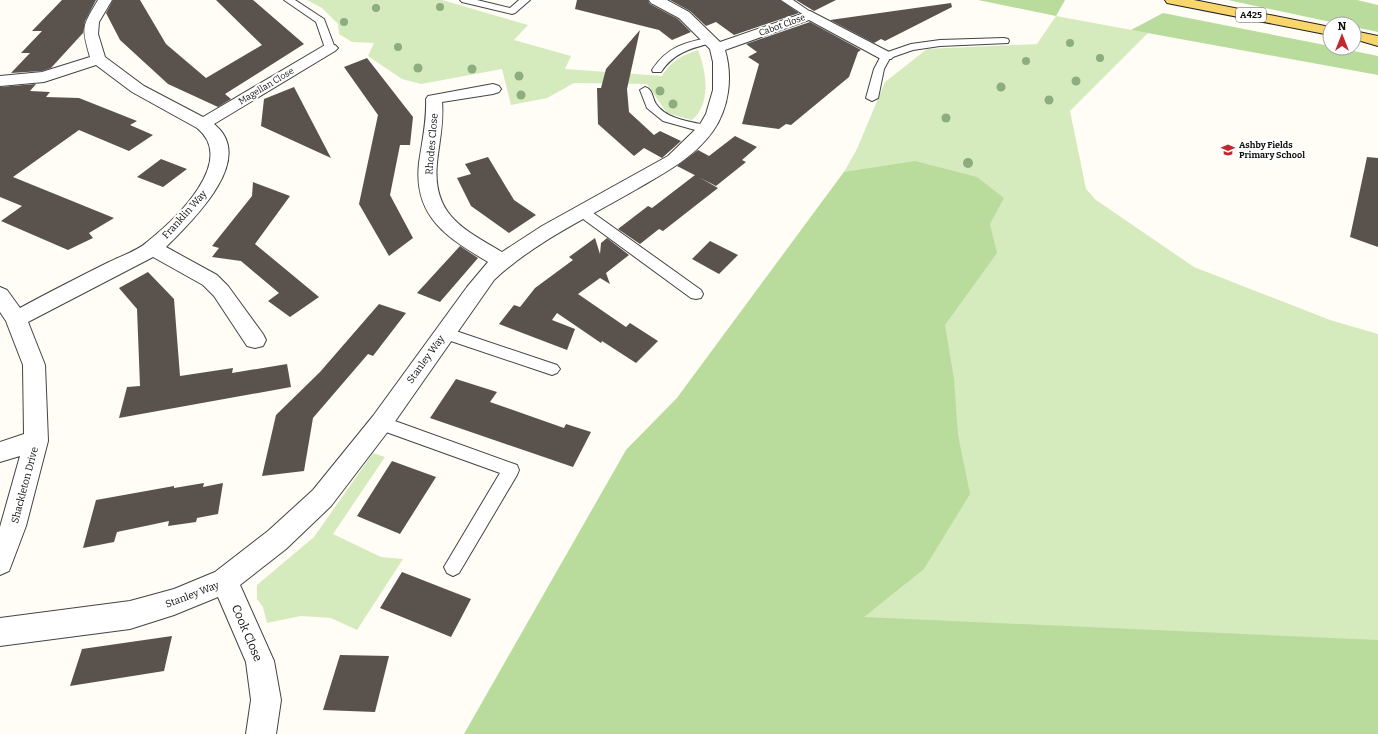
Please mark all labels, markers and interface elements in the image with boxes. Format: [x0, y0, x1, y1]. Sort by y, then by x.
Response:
road number: A425 [1236, 8, 1266, 22]
street label: Cabot Close [757, 12, 807, 38]
north arrow [1322, 16, 1362, 56]
text: N [1338, 20, 1347, 33]
street label: Magellan Close [237, 66, 295, 106]
street label: Rhodes Close [423, 113, 441, 175]
place label: Ashby Fields Primary School [1239, 140, 1305, 160]
school or university icon: Ashby Fields Primary School [1220, 142, 1236, 158]
street label: Franklin Way [160, 187, 210, 241]
street label: Stanley Way [404, 333, 448, 386]
street label: Shackleton Drive [9, 446, 41, 525]
street label: Stanley Way [164, 579, 222, 611]
street label: Cook Close [229, 602, 265, 664]

